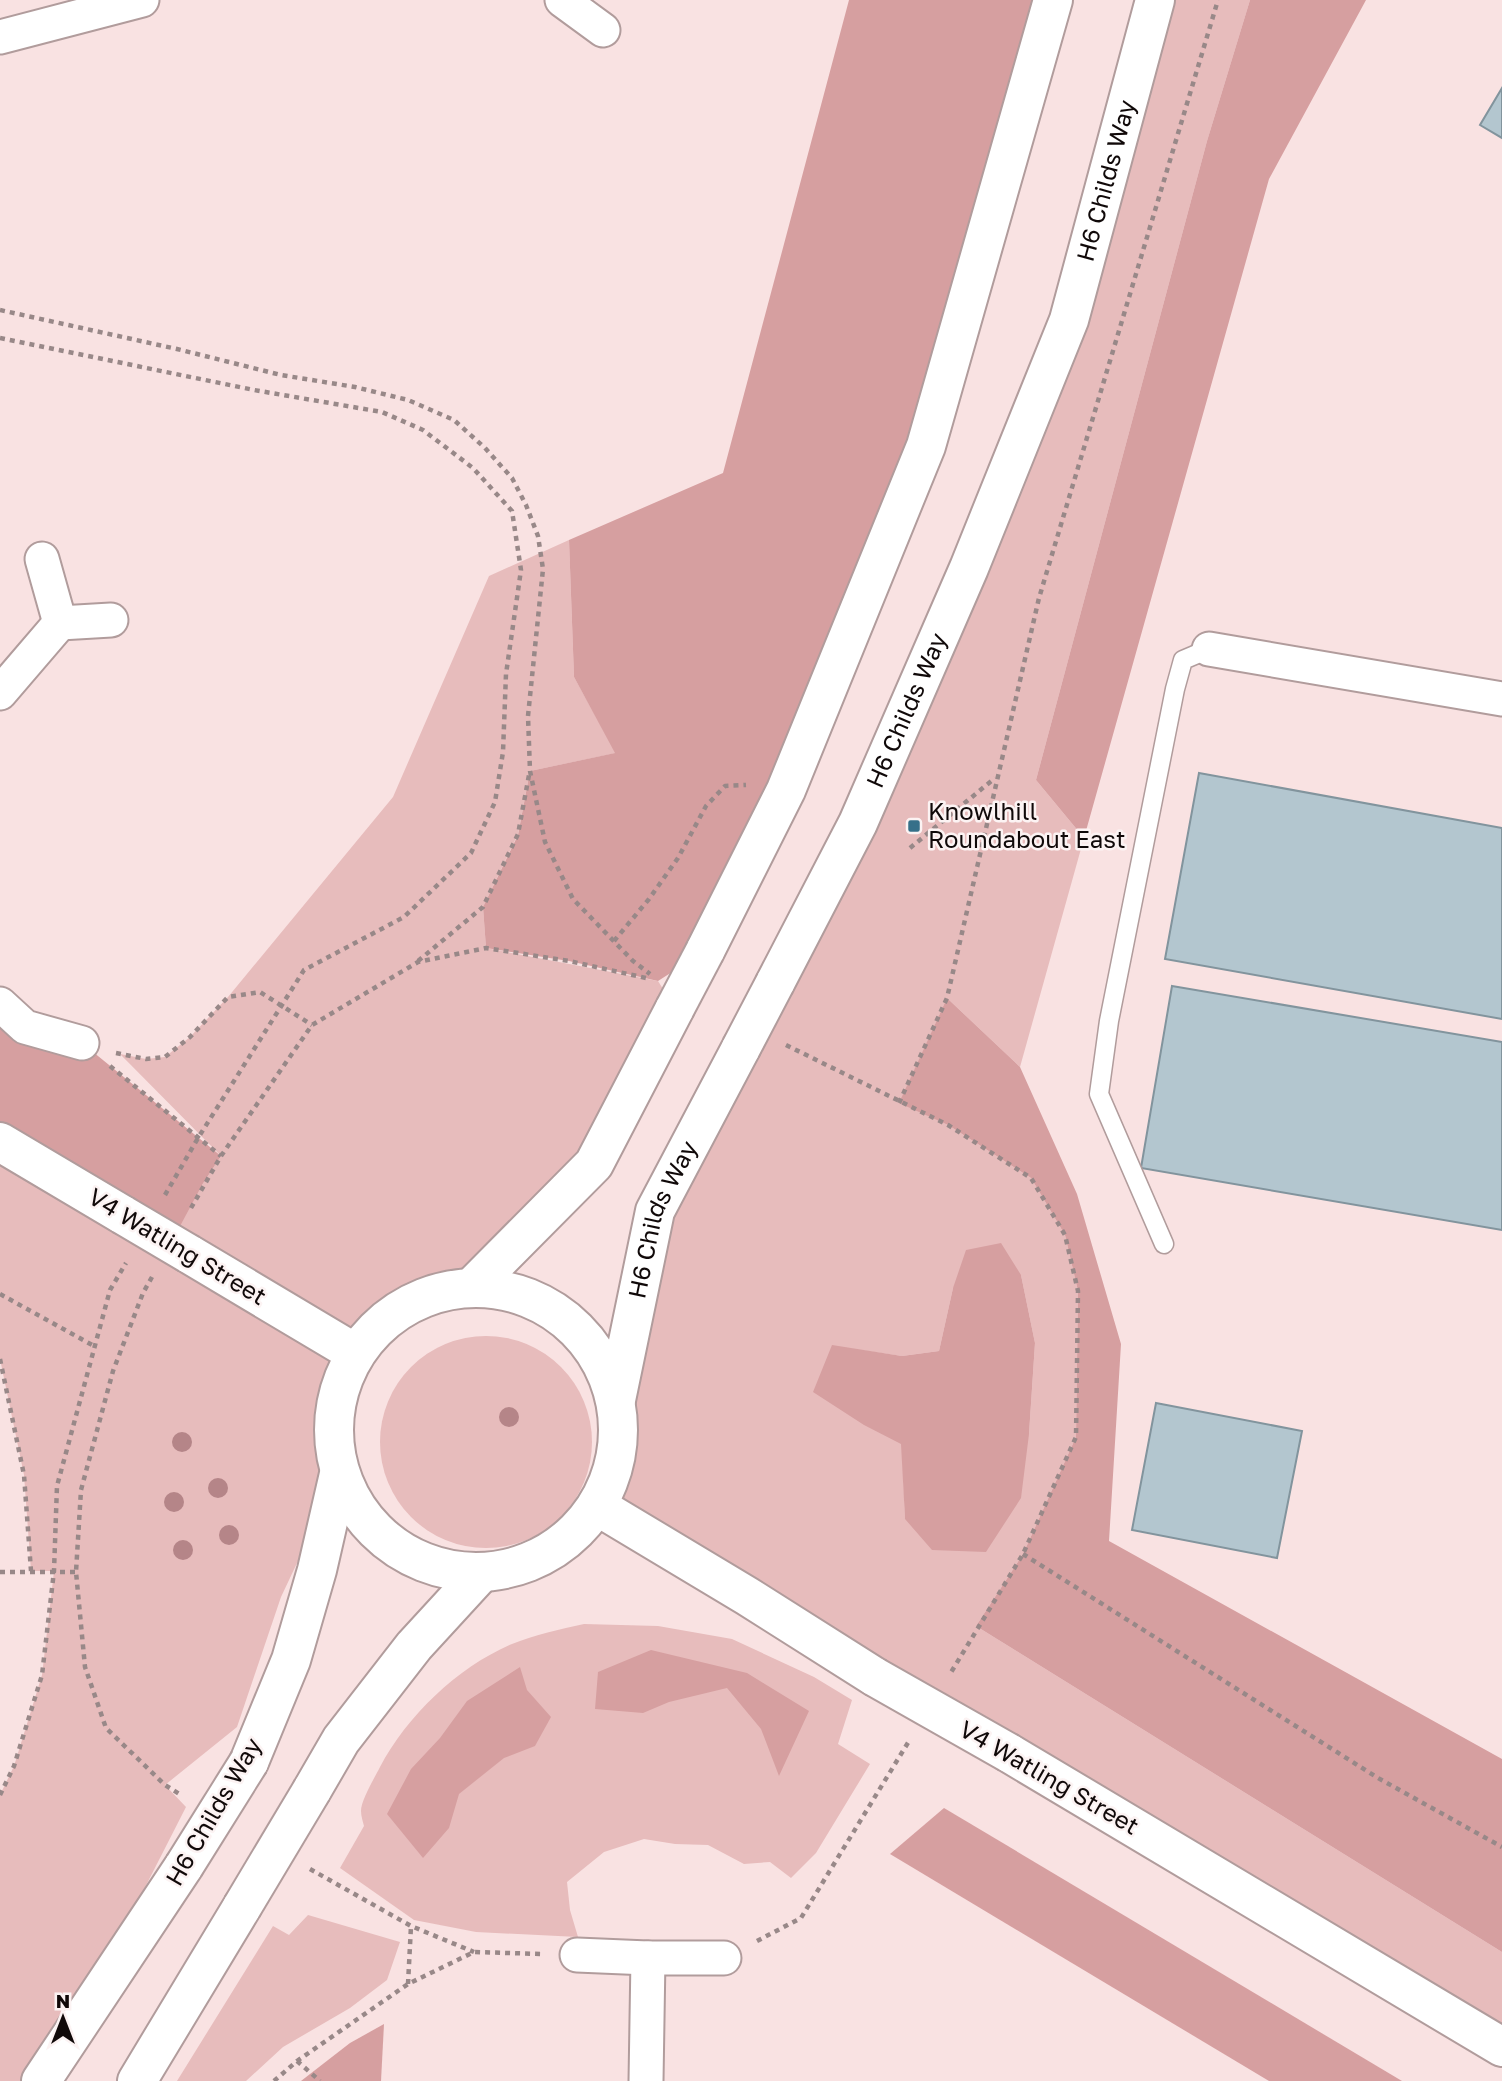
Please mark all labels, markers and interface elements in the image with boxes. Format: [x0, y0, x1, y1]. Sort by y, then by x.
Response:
street label: H6 Childs Way [1069, 96, 1141, 264]
street label: H6 Childs Way [859, 628, 952, 792]
place label: Knowlhill Roundabout East [928, 796, 1126, 853]
marker: Knowlhill Roundabout East [906, 818, 922, 834]
street label: H6 Childs Way [621, 1135, 702, 1301]
street label: V4 Watling Street [84, 1181, 272, 1310]
street label: V4 Watling Street [955, 1714, 1145, 1840]
street label: H6 Childs Way [159, 1732, 267, 1890]
north arrow [28, 1983, 98, 2053]
text: N [56, 1989, 70, 2012]

